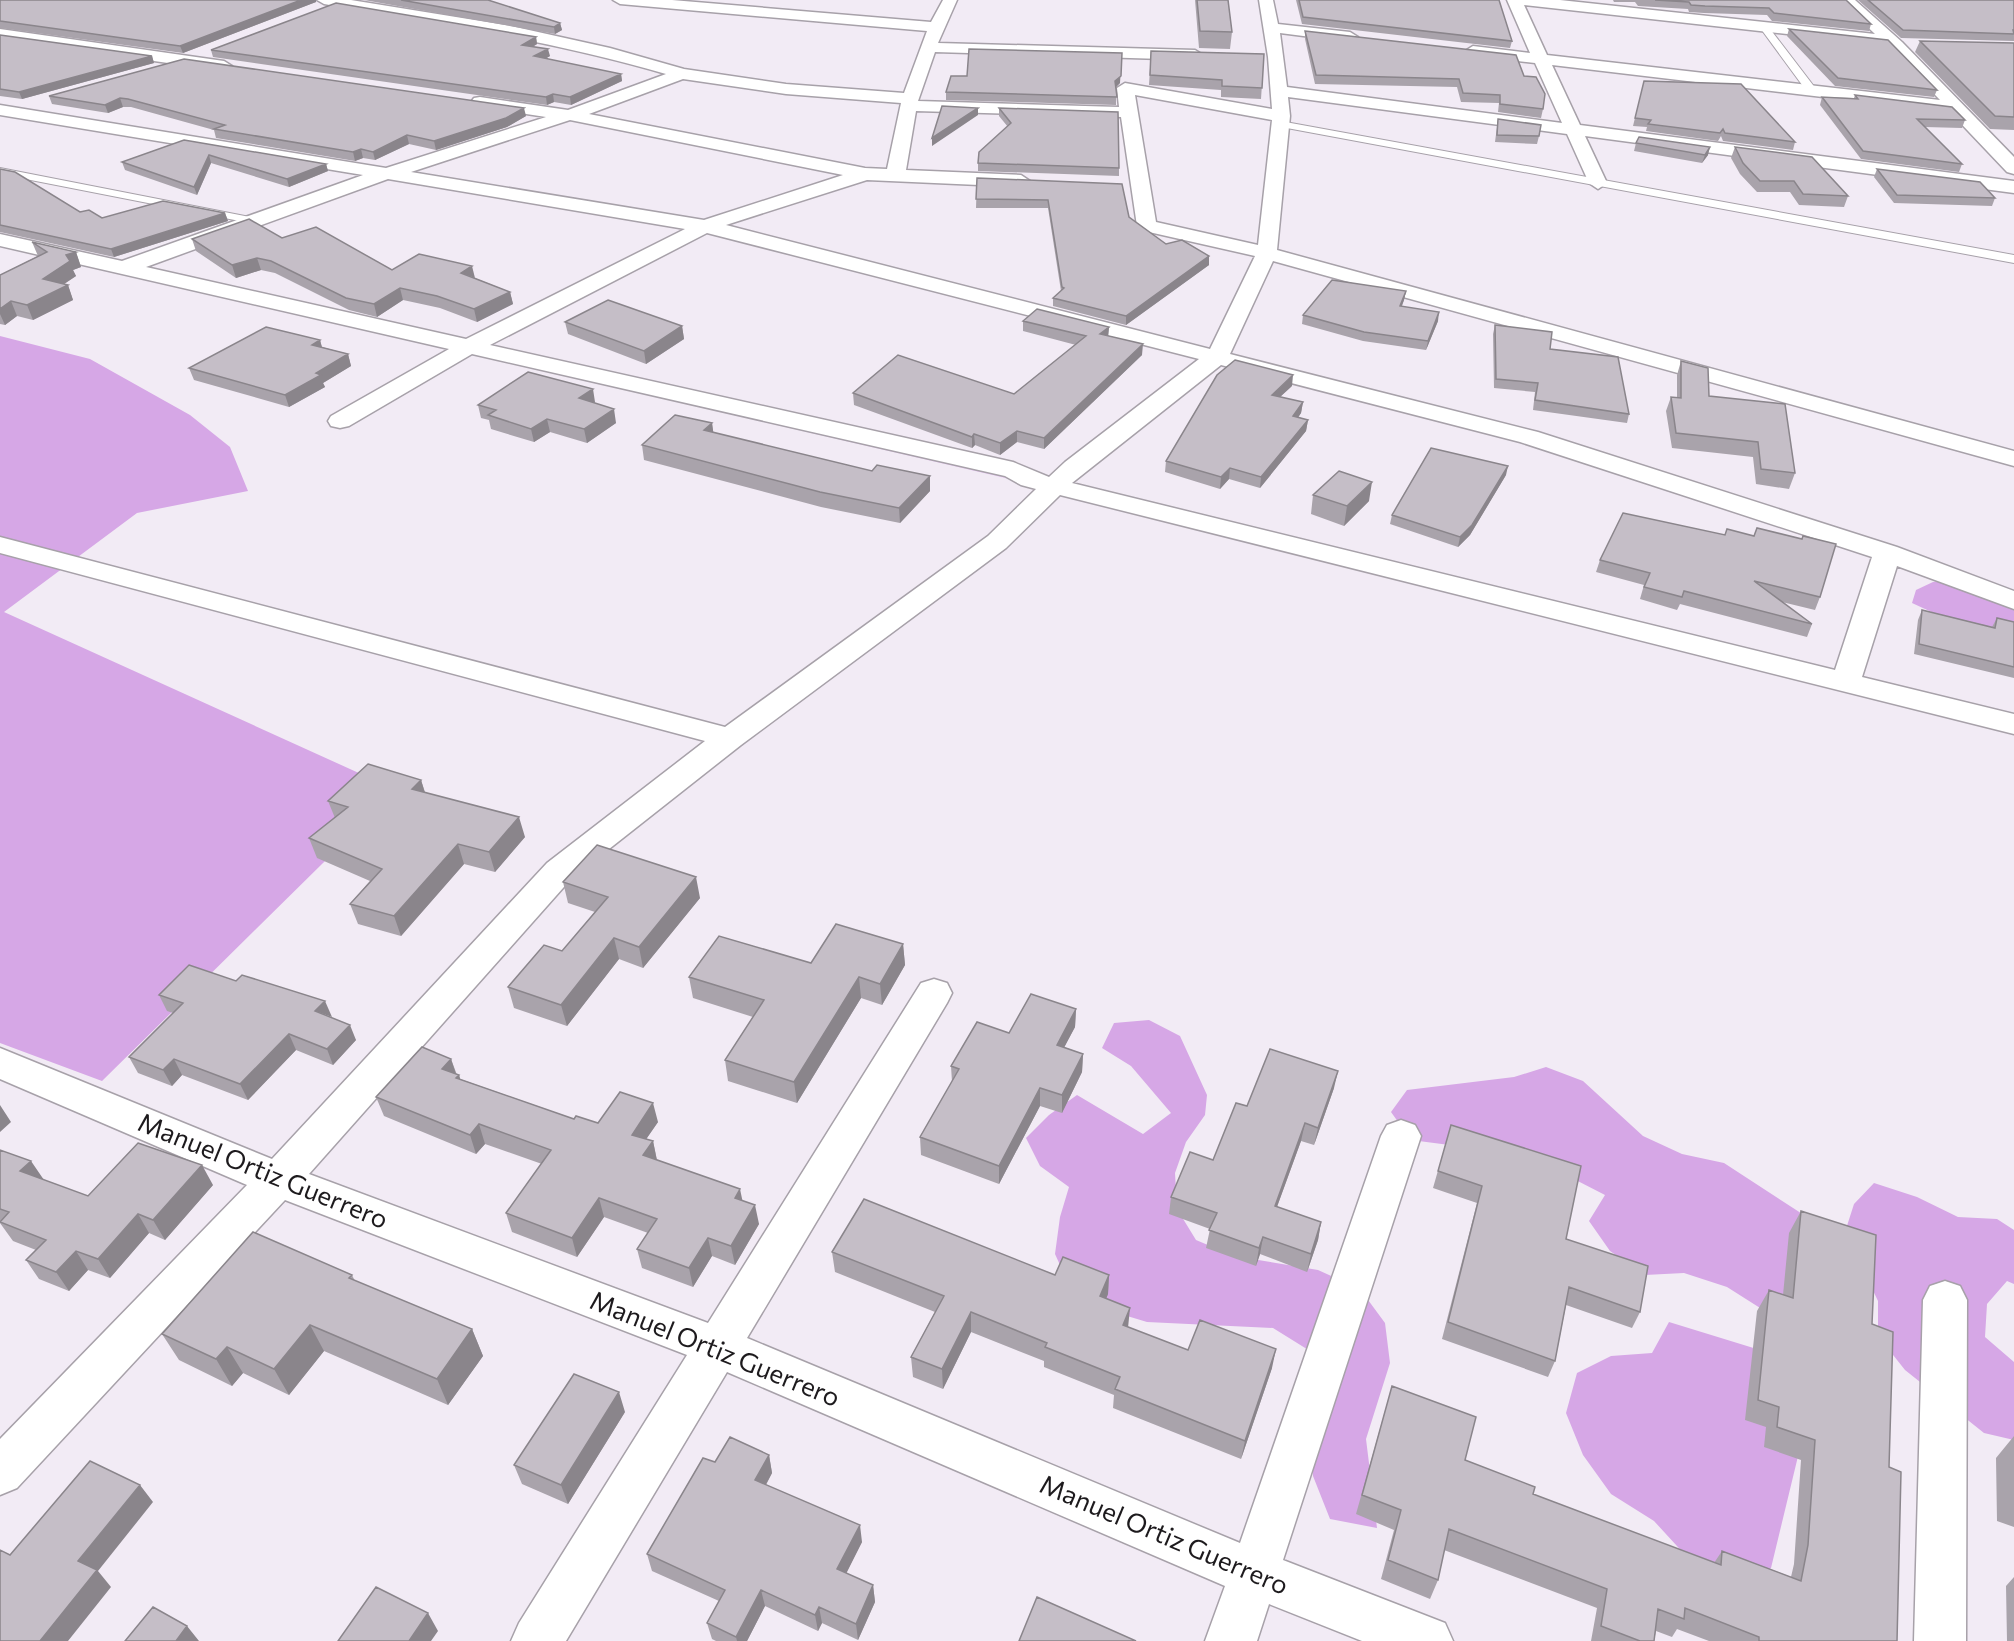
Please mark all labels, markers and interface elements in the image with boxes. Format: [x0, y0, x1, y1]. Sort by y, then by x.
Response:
street label: Manuel Ortiz Guerrero [134, 1105, 393, 1234]
street label: Manuel Ortiz Guerrero [586, 1283, 845, 1412]
street label: Manuel Ortiz Guerrero [1036, 1467, 1293, 1600]

